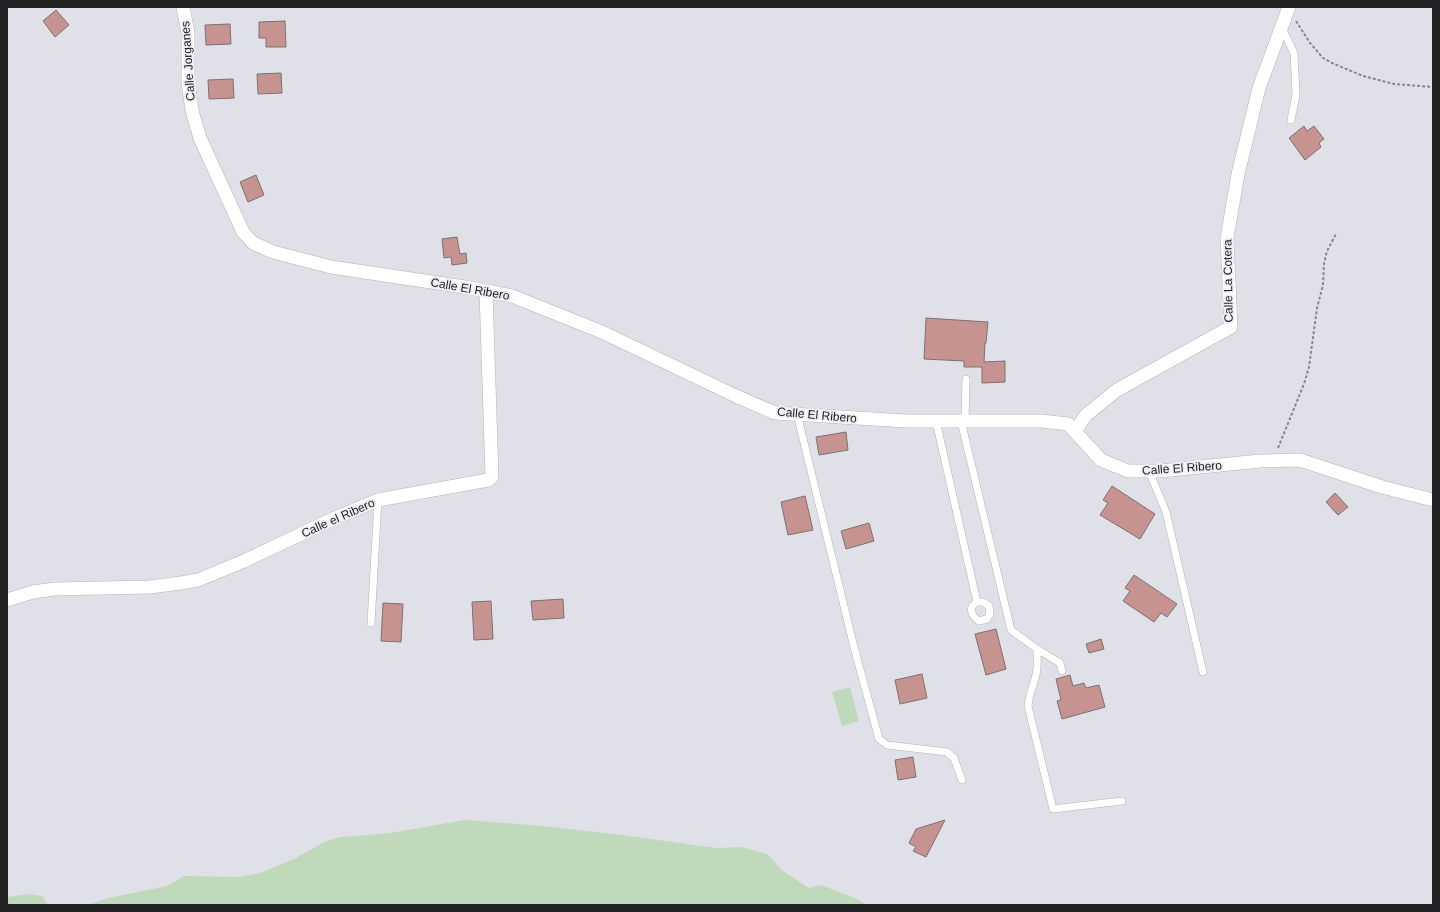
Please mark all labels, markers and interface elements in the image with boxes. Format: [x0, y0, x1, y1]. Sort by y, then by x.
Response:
street label: Calle Jorganes [178, 21, 198, 101]
street label: Calle La Cotera [1220, 239, 1236, 323]
street label: Calle El Ribero [429, 275, 511, 303]
street label: Calle El Ribero [777, 405, 858, 425]
street label: Calle El Ribero [1142, 458, 1223, 478]
street label: Calle el Ribero [299, 495, 377, 540]

